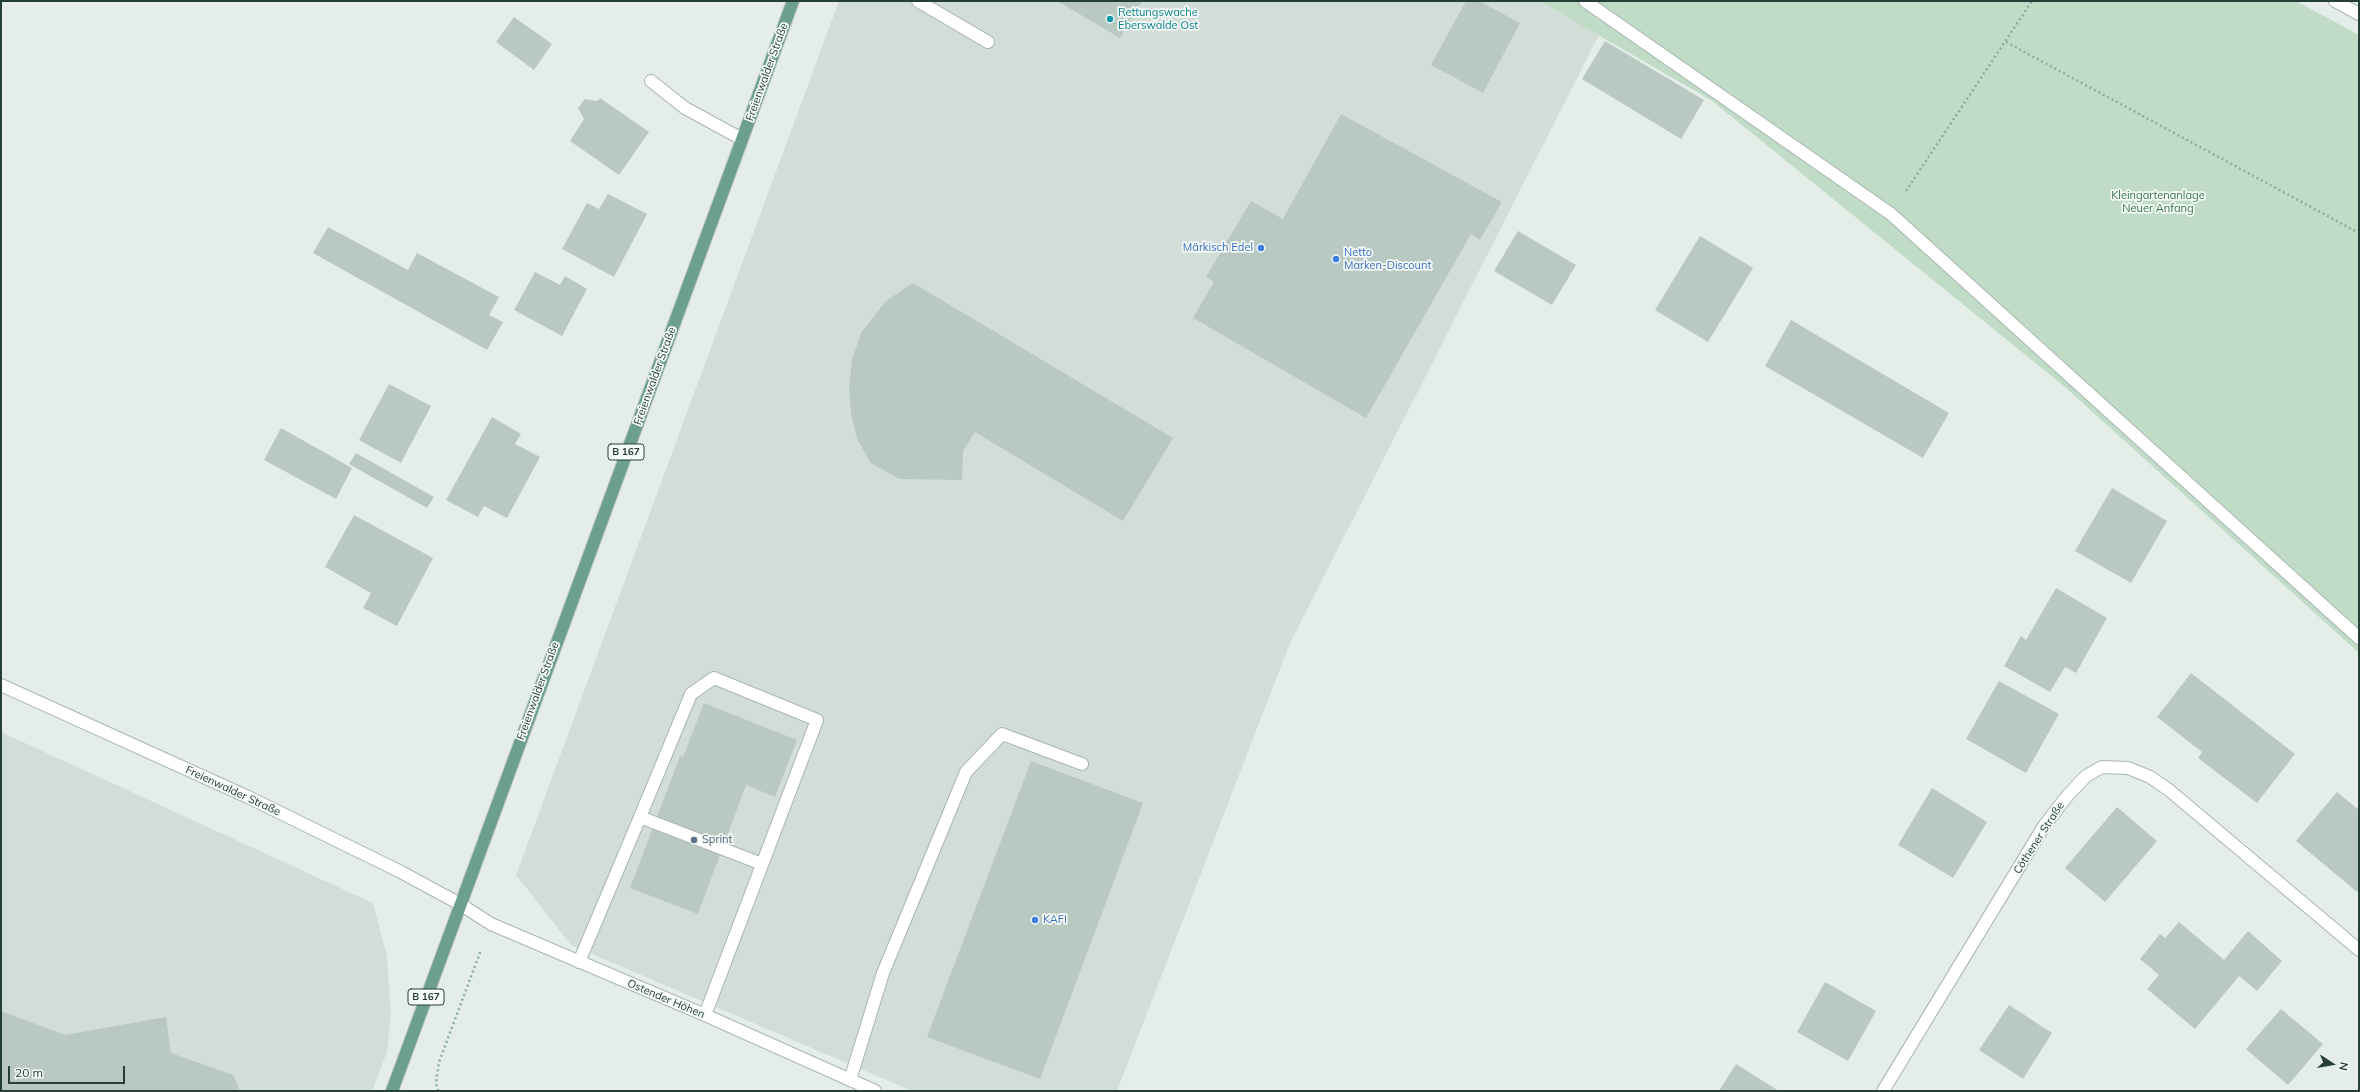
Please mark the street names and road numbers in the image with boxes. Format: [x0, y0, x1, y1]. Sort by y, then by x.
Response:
street label: Freienwalder Straße [743, 21, 791, 123]
street label: Freienwalder Straße [631, 325, 679, 427]
road number: B 167 [608, 444, 644, 460]
street label: Freienwalder Straße [514, 640, 562, 742]
street label: Freienwalder Straße [183, 763, 283, 819]
street label: Cöthener Straße [2011, 800, 2067, 876]
street label: Ostender Höhen [625, 977, 707, 1021]
road number: B 167 [408, 989, 444, 1005]

